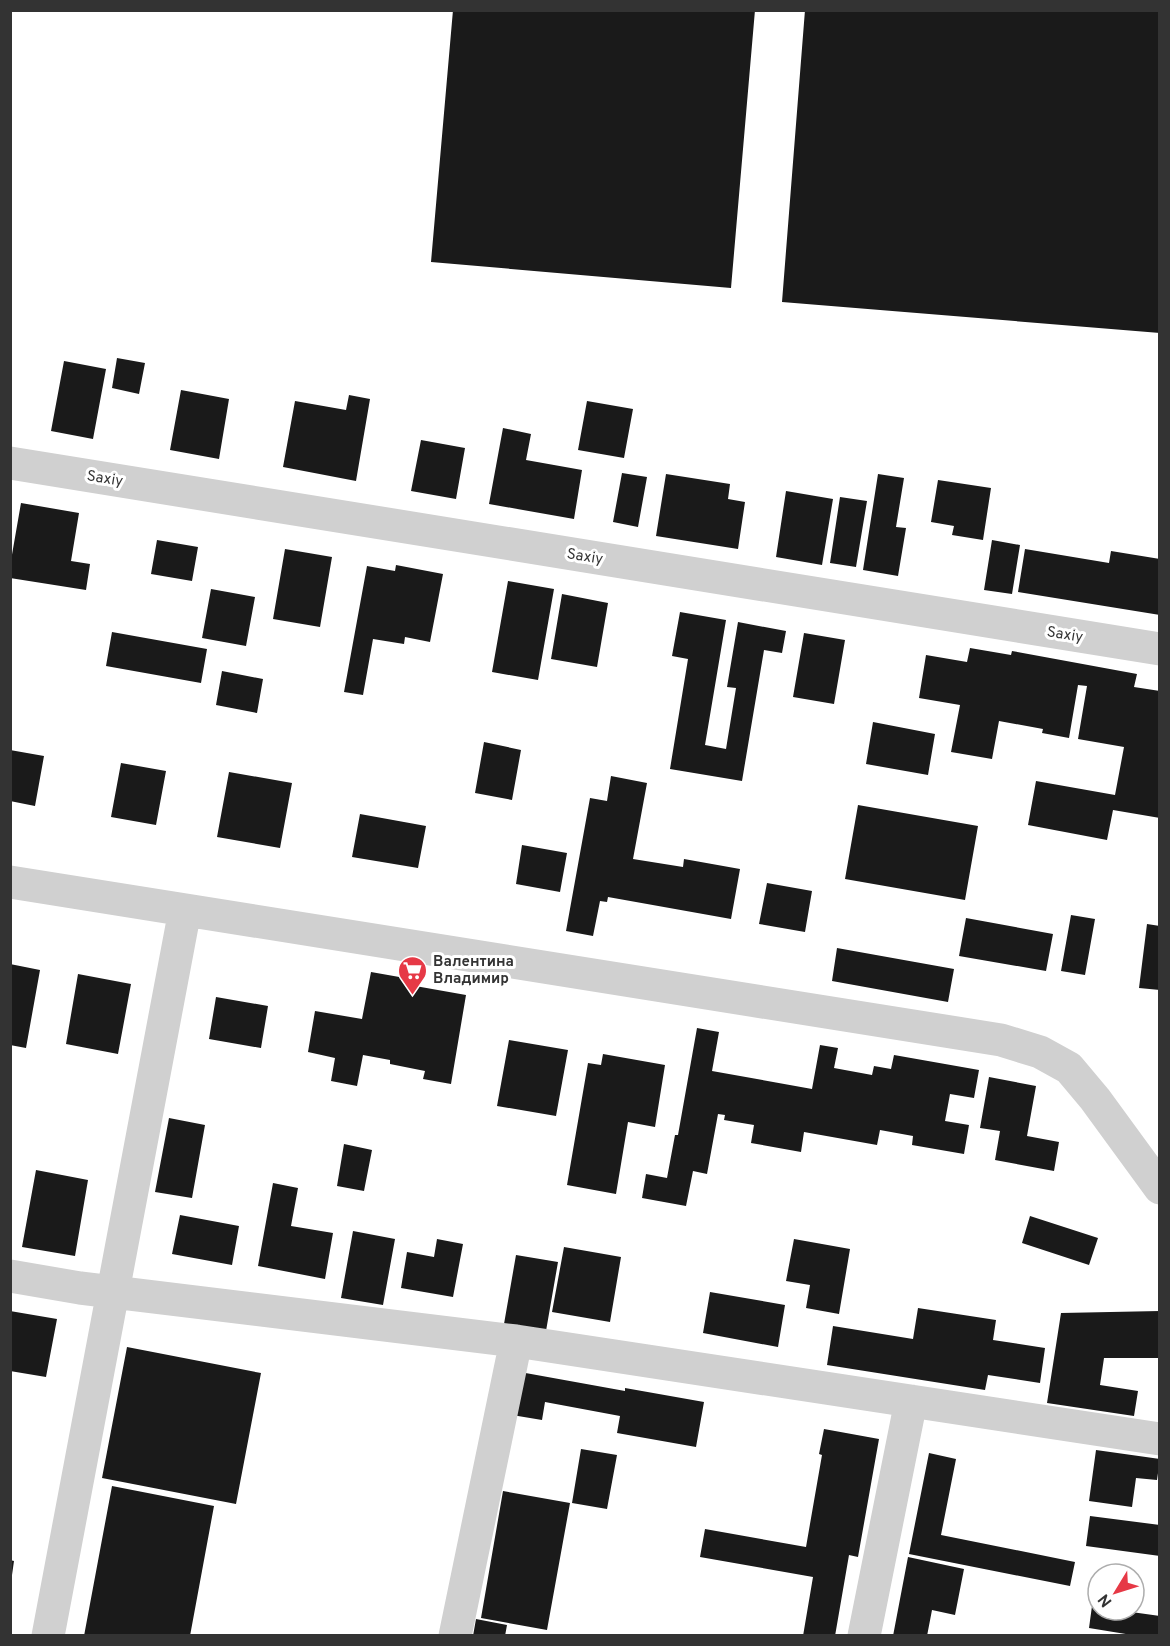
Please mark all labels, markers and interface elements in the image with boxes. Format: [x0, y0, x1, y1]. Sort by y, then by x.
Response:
street label: Saxiy [85, 467, 124, 492]
street label: Saxiy [565, 545, 604, 570]
street label: Saxiy [1045, 623, 1084, 648]
place label: Валентина Владимир [433, 953, 514, 989]
supermarket icon: Валентина Владимир [396, 954, 428, 996]
north arrow [1086, 1562, 1146, 1622]
text: N [1094, 1589, 1117, 1611]

